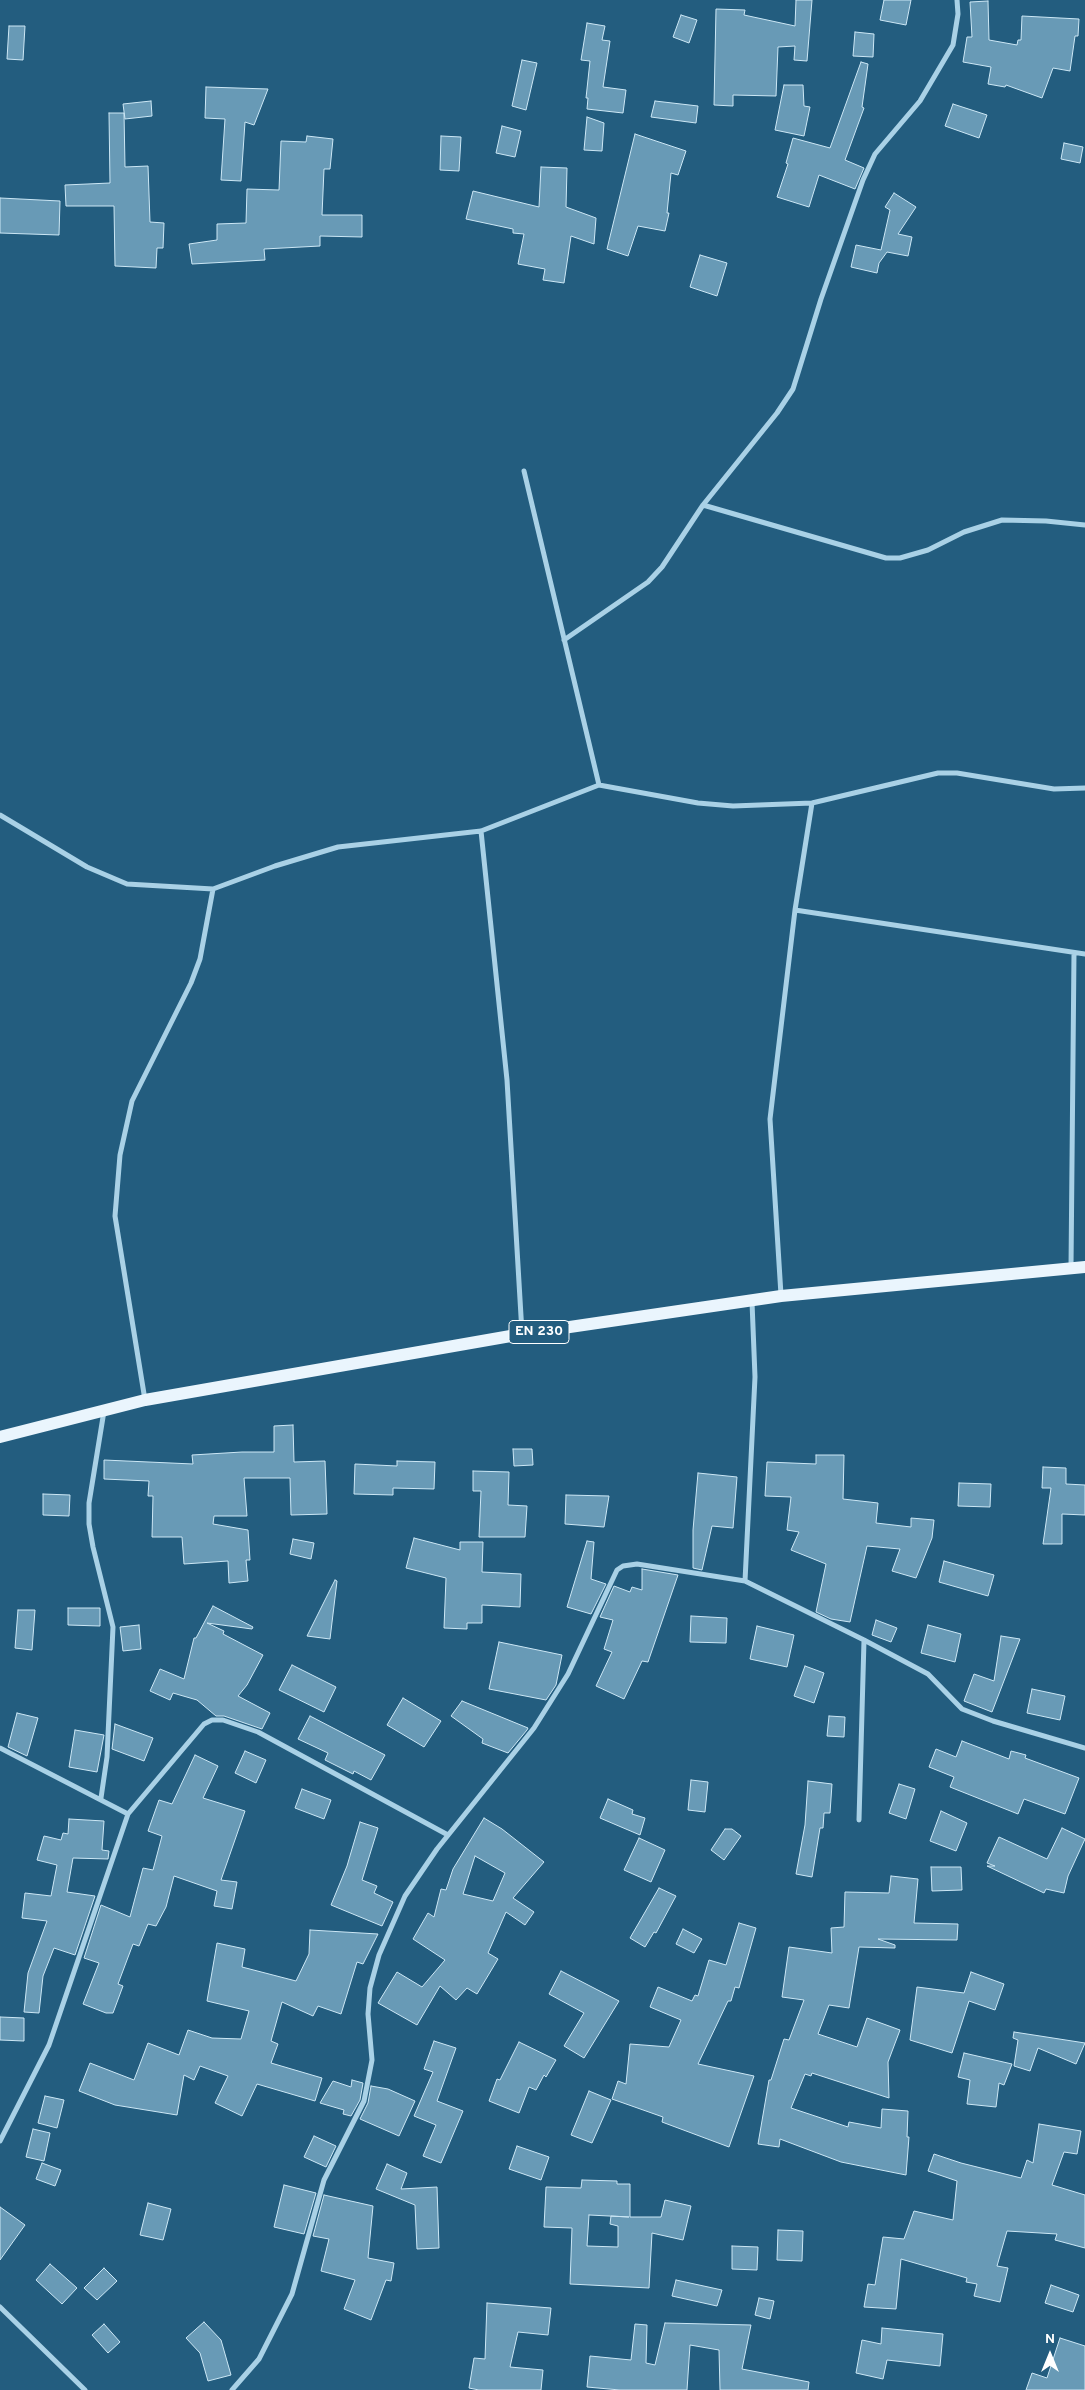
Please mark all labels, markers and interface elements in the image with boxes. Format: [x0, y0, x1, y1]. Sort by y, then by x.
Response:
road number: EN 230 [509, 1320, 569, 1344]
north arrow [1025, 2330, 1075, 2380]
text: N [1045, 2331, 1055, 2348]

